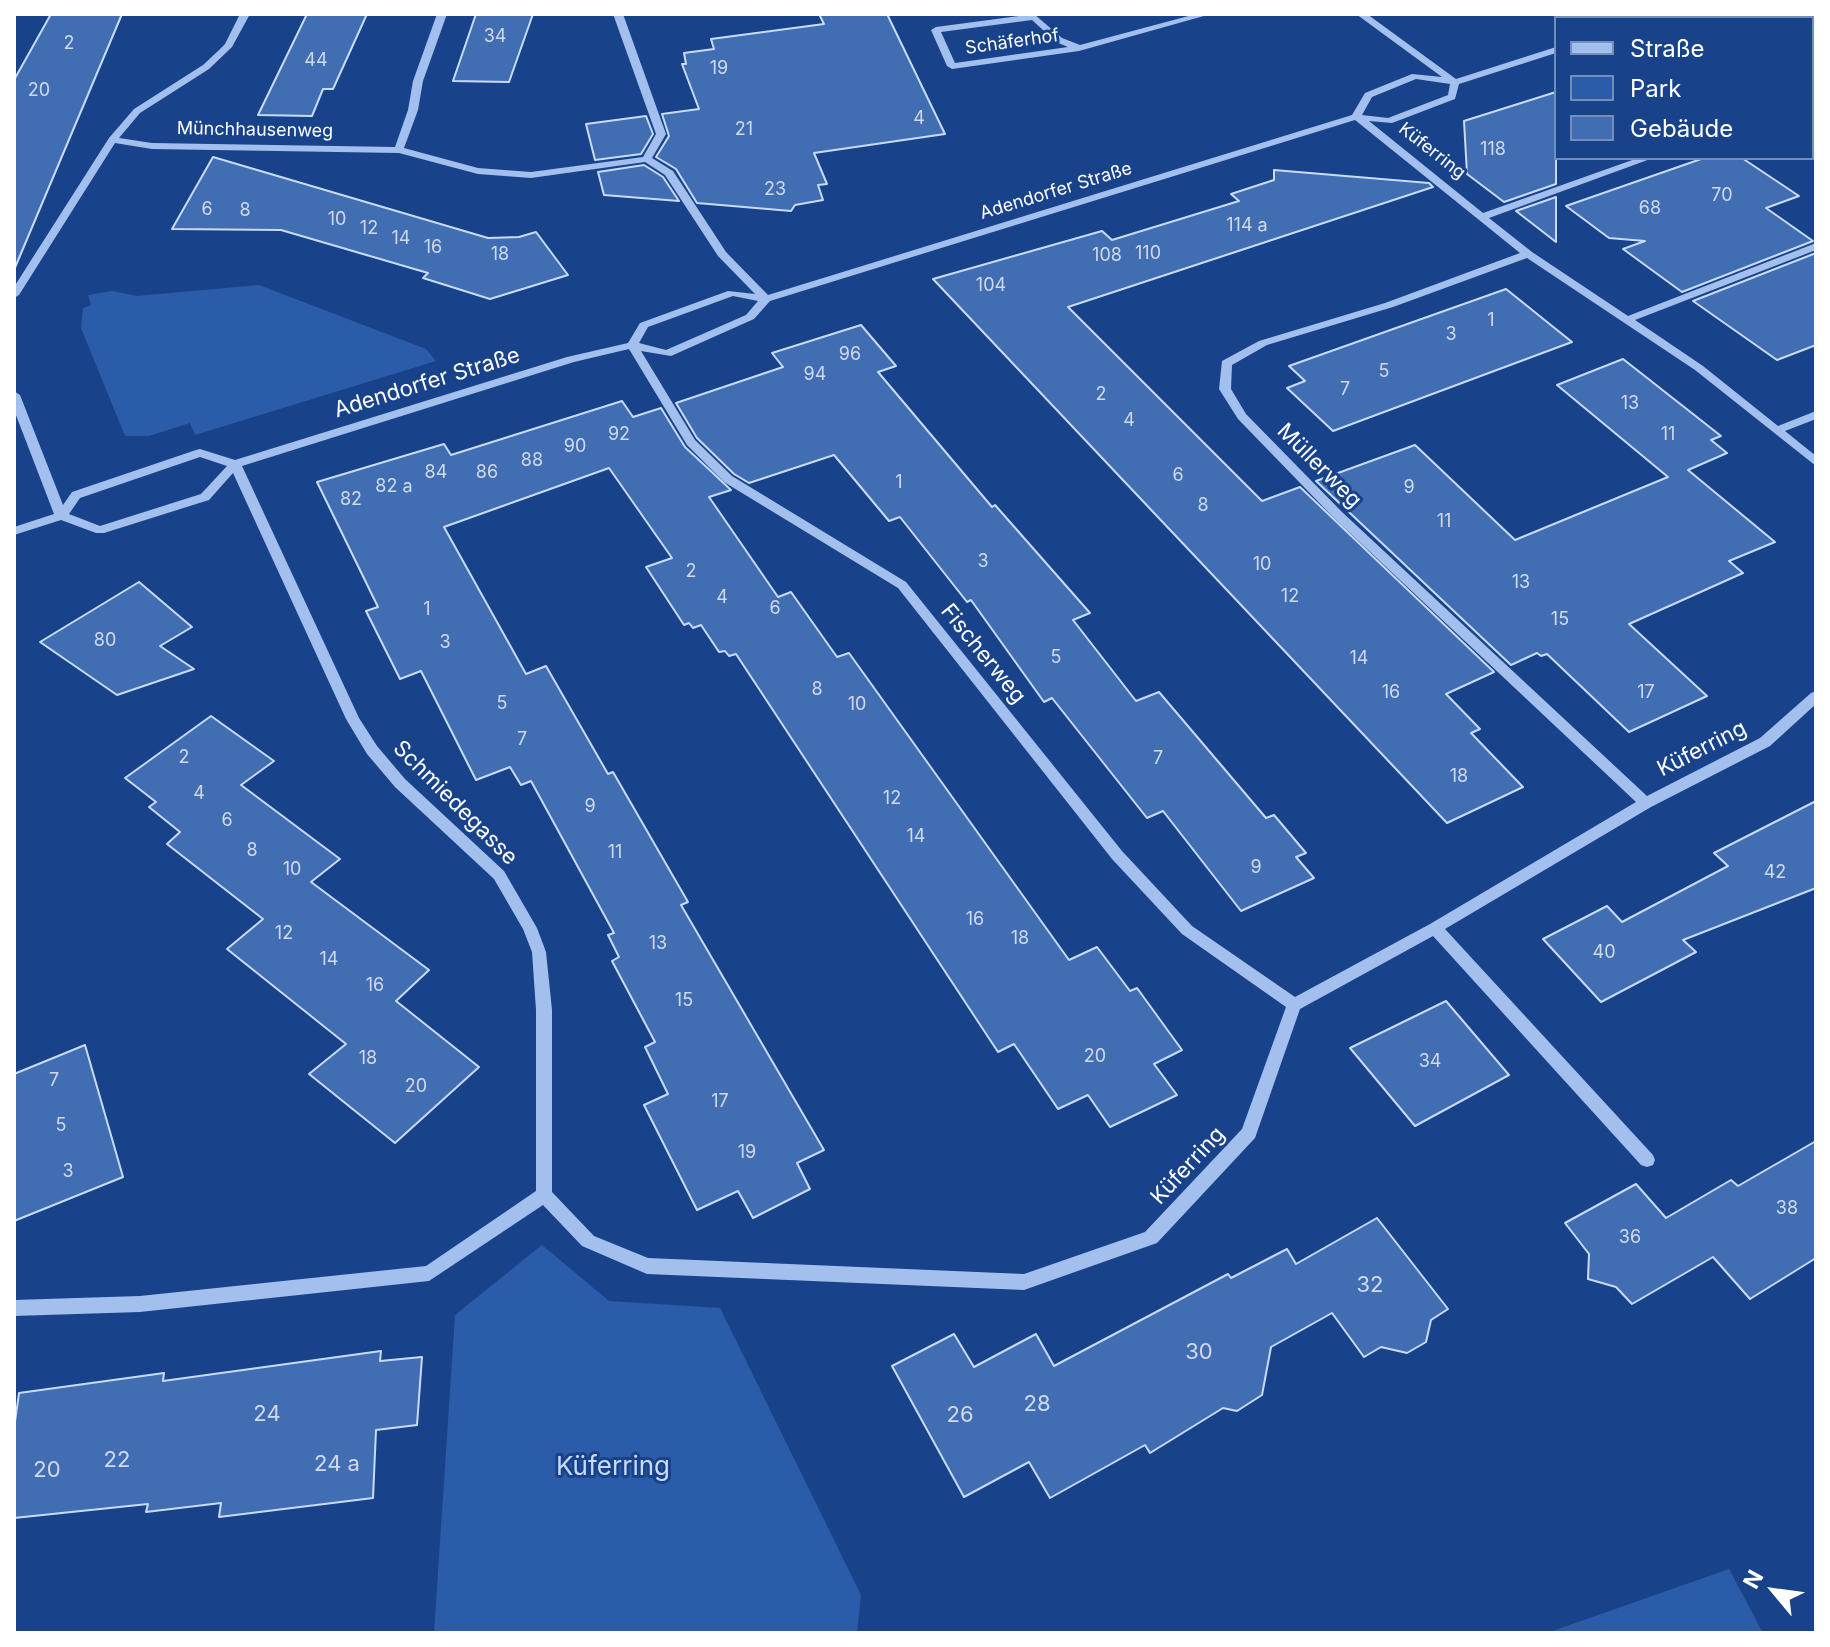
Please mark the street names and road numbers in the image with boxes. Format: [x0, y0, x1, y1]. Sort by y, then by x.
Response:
street label: Schäferhof [964, 25, 1060, 59]
street label: Münchhausenweg [177, 118, 333, 142]
street label: Küferring [1394, 118, 1470, 184]
street label: Adendorfer Straße [977, 158, 1135, 224]
street label: Adendorfer Straße [331, 342, 523, 424]
street label: Müllerweg [1271, 418, 1367, 514]
street label: Fischerweg [935, 599, 1031, 709]
street label: Küferring [1653, 715, 1751, 783]
street label: Schmiedegasse [387, 735, 523, 871]
street label: Küferring [1145, 1122, 1231, 1210]

